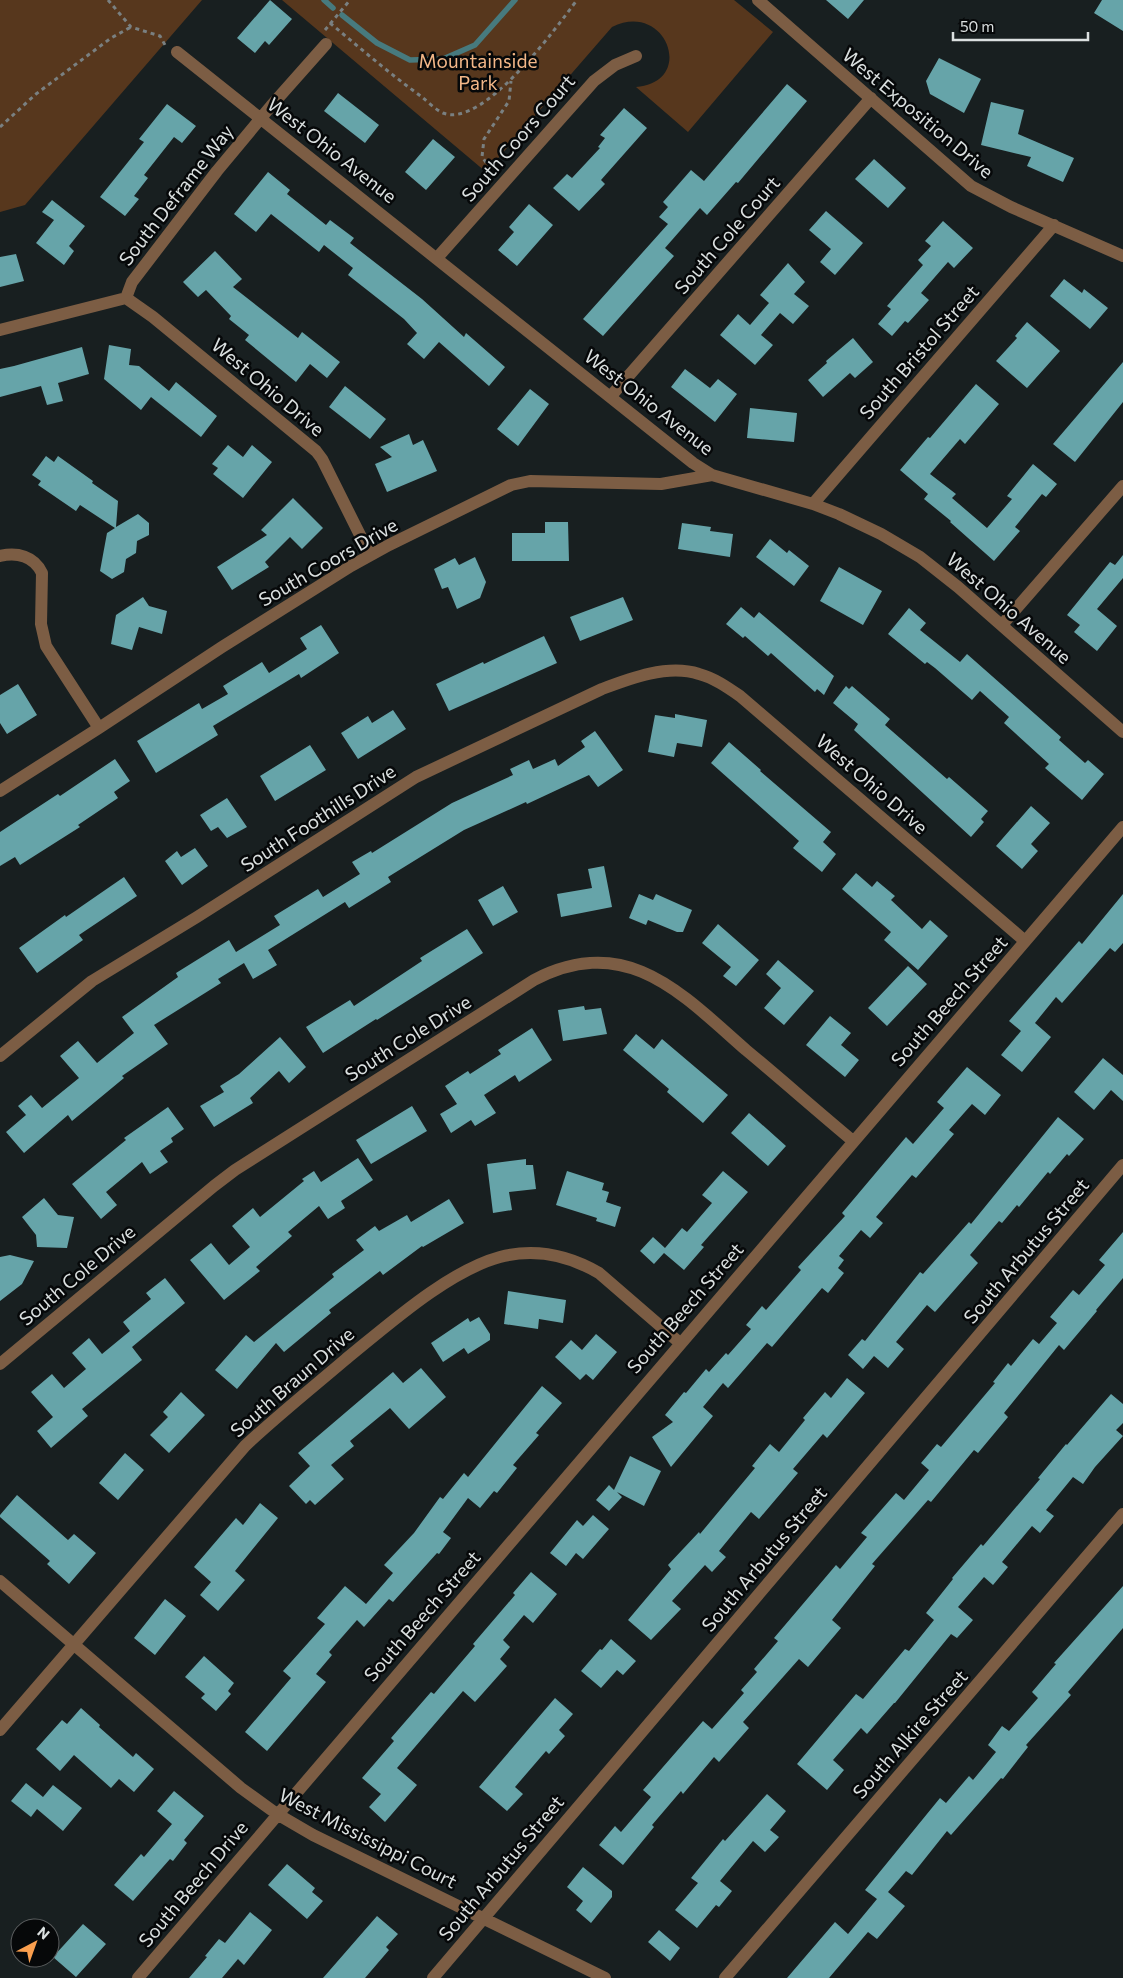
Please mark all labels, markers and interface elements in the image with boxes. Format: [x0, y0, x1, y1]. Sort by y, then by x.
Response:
scale bar [953, 10, 1088, 42]
text: 50 m [960, 17, 994, 35]
street label: West Exposition Drive [838, 43, 998, 182]
park label: Mountainside Park [418, 49, 538, 94]
street label: South Coors Court [456, 69, 579, 206]
street label: West Ohio Avenue [263, 92, 402, 207]
street label: South Deframe Way [113, 120, 238, 270]
street label: South Cole Court [669, 171, 784, 298]
street label: South Bristol Street [854, 280, 983, 423]
street label: West Ohio Drive [207, 333, 329, 441]
street label: West Ohio Avenue [580, 344, 719, 459]
street label: South Coors Drive [254, 512, 401, 611]
street label: West Ohio Avenue [942, 547, 1076, 668]
street label: West Ohio Drive [812, 729, 933, 838]
street label: South Foothills Drive [236, 759, 399, 876]
street label: South Beech Street [886, 931, 1012, 1071]
street label: South Cole Drive [341, 990, 475, 1086]
street label: South Arbutus Street [958, 1173, 1093, 1328]
street label: South Cole Drive [14, 1219, 139, 1330]
street label: South Beech Street [622, 1238, 748, 1378]
street label: South Braun Drive [225, 1322, 358, 1441]
street label: South Arbutus Street [696, 1481, 831, 1636]
street label: South Beech Street [359, 1546, 485, 1686]
street label: South Alkire Street [847, 1664, 972, 1803]
street label: West Mississippi Court [275, 1783, 461, 1893]
street label: South Arbutus Street [433, 1790, 568, 1945]
street label: South Beech Drive [133, 1816, 252, 1951]
north arrow [10, 1918, 60, 1968]
text: N [34, 1923, 53, 1943]

